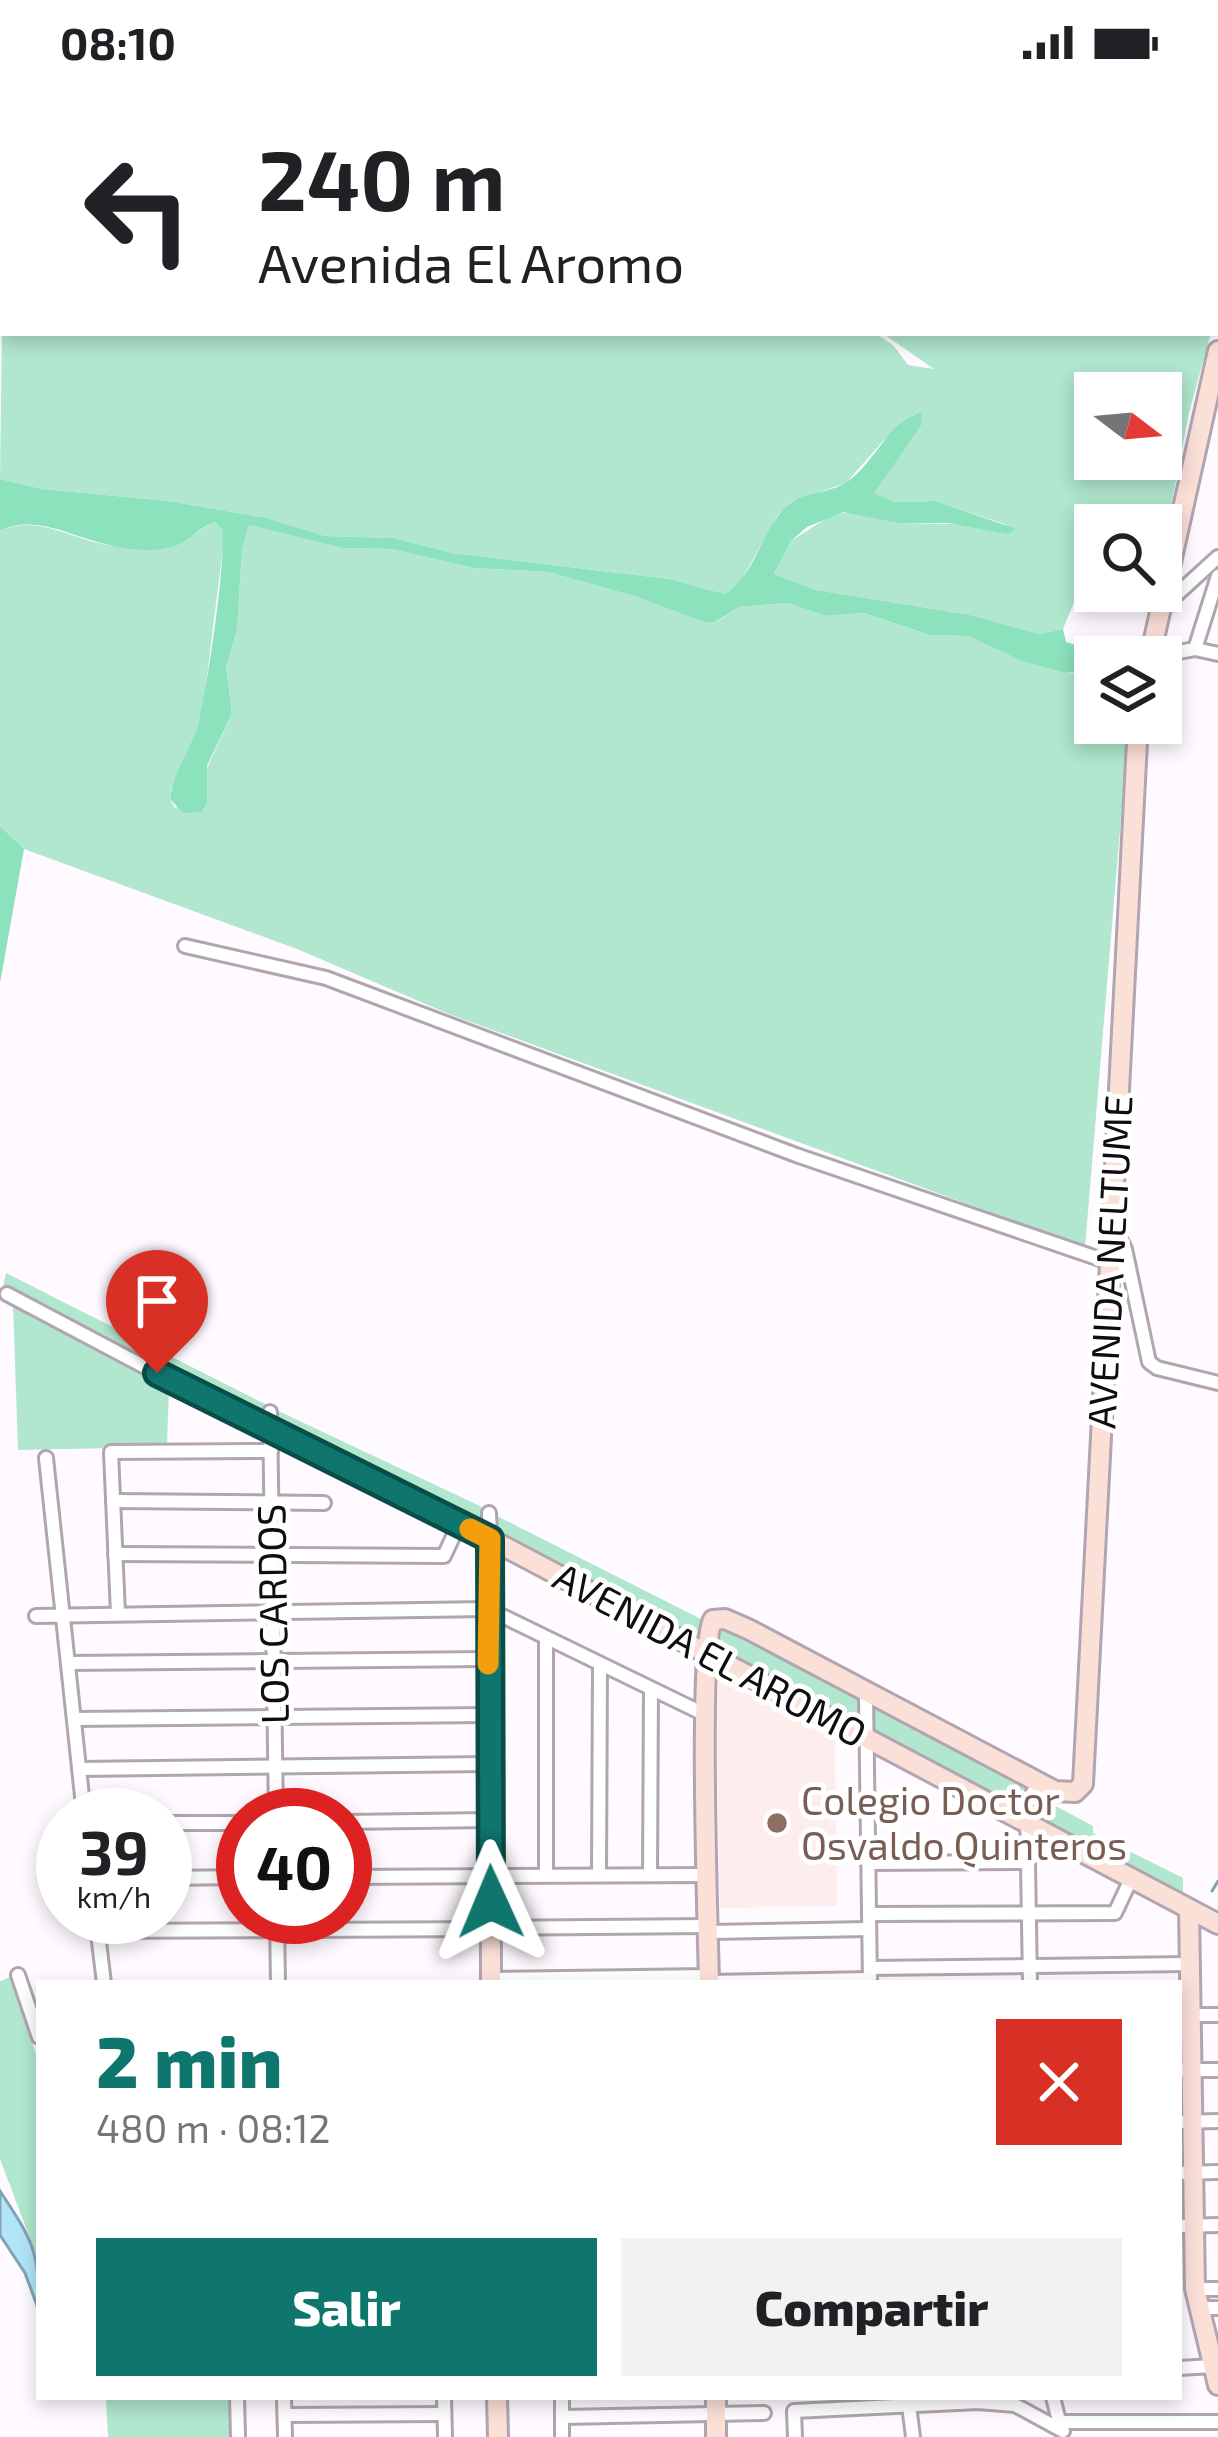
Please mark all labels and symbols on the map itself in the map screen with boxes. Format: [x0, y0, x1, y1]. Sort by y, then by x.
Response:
north arrow [1074, 372, 1182, 480]
street label: AVENIDA NELTUME [1076, 1094, 1141, 1430]
pin [106, 1250, 208, 1373]
street label: LOS CARDOS [246, 1503, 297, 1725]
street label: AVENIDA EL AROMO [546, 1551, 875, 1756]
place label: Colegio Doctor Osvaldo Quinteros [801, 1776, 1127, 1868]
speed limit sign: 40 [216, 1788, 372, 1944]
marker: Colegio Doctor Osvaldo Quinteros [764, 1810, 790, 1836]
position arrow [428, 1839, 554, 1965]

